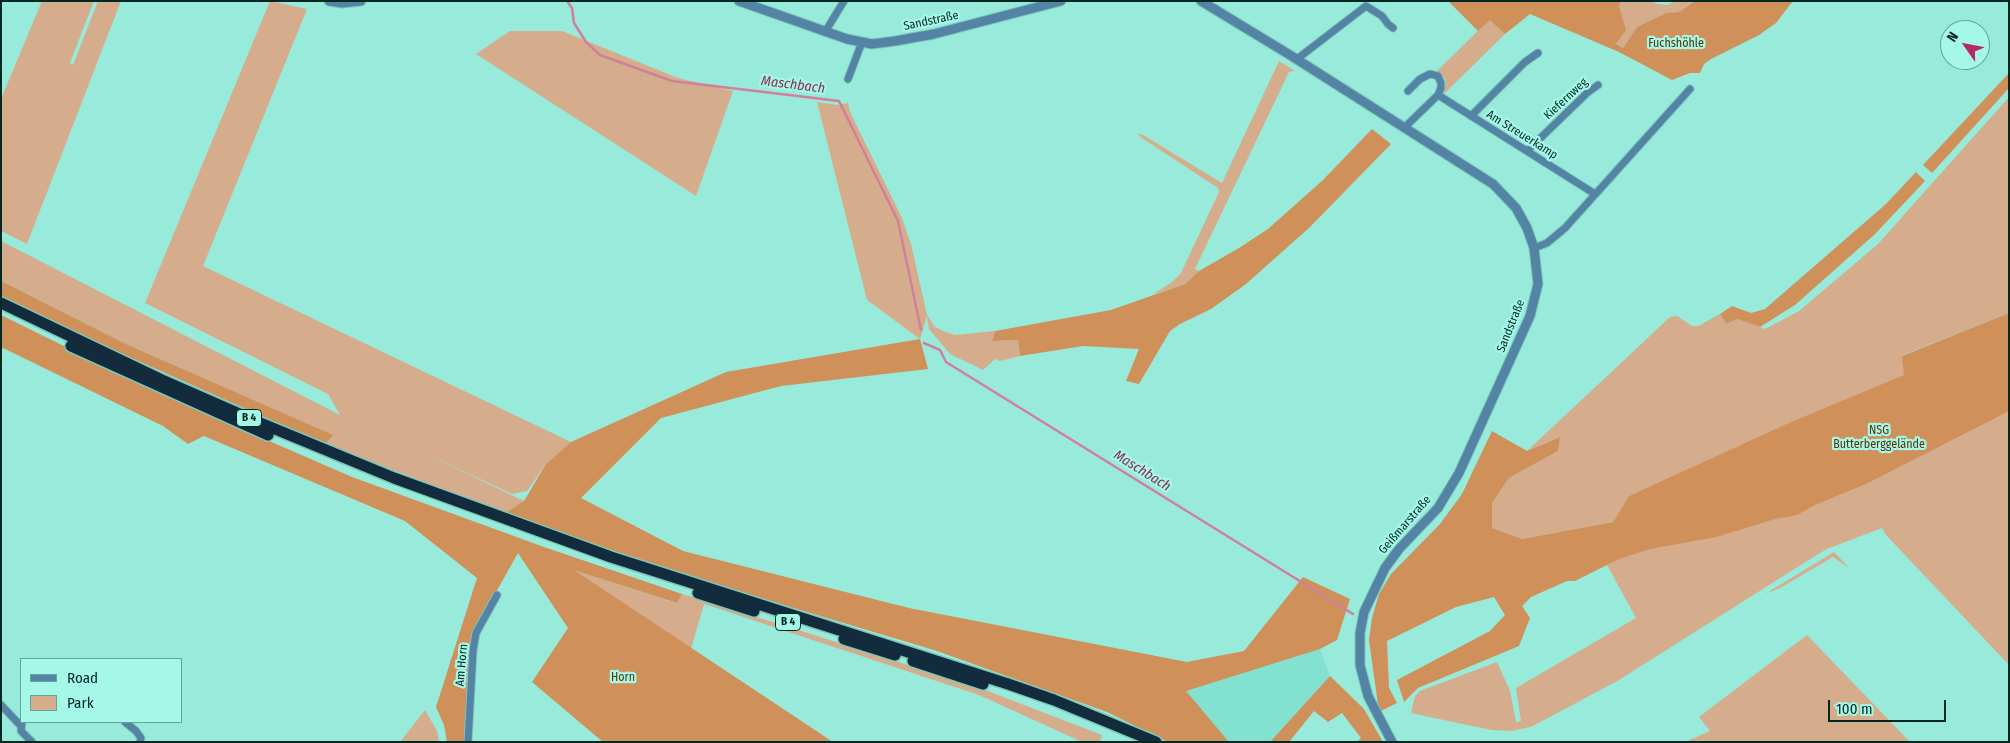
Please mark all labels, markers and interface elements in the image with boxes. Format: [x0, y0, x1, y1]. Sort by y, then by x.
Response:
street label: Sandstraße [902, 8, 960, 34]
north arrow [1940, 20, 1990, 70]
text: N [1943, 29, 1962, 45]
park label: Fuchshöhle [1648, 37, 1704, 51]
water label: Maschbach [760, 73, 826, 97]
street label: Kiefernweg [1541, 75, 1591, 123]
street label: Am Streuerkamp [1484, 107, 1560, 163]
street label: Sandstraße [1494, 297, 1528, 355]
road number: B 4 [236, 409, 262, 426]
park label: NSG Butterberggelände [1833, 424, 1925, 452]
water label: Maschbach [1110, 447, 1174, 495]
street label: Geißmarstraße [1376, 493, 1434, 557]
road number: B 4 [776, 614, 800, 630]
street label: Am Horn [453, 643, 471, 687]
legend [20, 658, 182, 723]
text: Road [67, 669, 98, 687]
park label: Horn [611, 671, 635, 685]
scale bar [1830, 690, 1948, 722]
text: Park [67, 694, 94, 712]
text: 100 m [1836, 700, 1873, 718]

